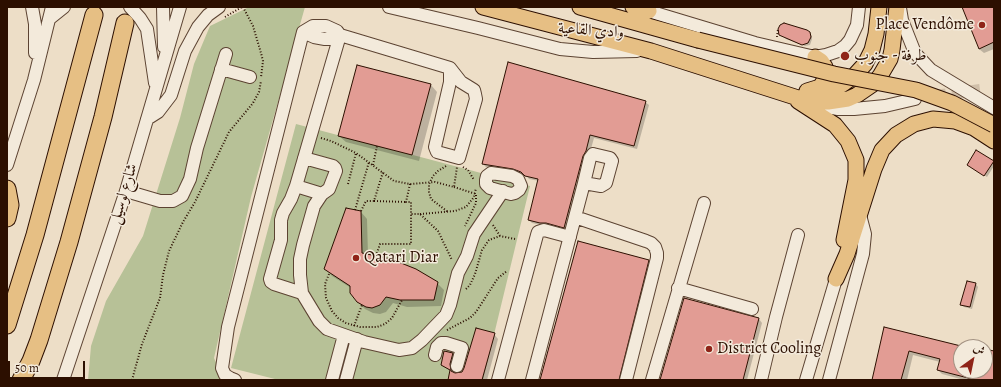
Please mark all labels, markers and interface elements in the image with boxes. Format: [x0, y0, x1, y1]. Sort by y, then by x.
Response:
place label: Place Vendôme [875, 15, 974, 35]
street label: وادي القاعية [557, 19, 625, 43]
marker: Place Vendôme [977, 20, 987, 30]
place label: طرفة - جنوب [854, 46, 926, 66]
marker: طرفة - جنوب [839, 50, 851, 62]
street label: شارع لوسيل [106, 161, 142, 227]
place label: Qatari Diar [364, 248, 438, 268]
marker: Qatari Diar [351, 253, 361, 263]
place label: District Cooling [717, 339, 821, 359]
north arrow [953, 339, 993, 379]
text: ش [971, 340, 988, 359]
marker: District Cooling [704, 344, 714, 354]
scale bar [10, 353, 87, 379]
text: 50 m [15, 360, 39, 376]

